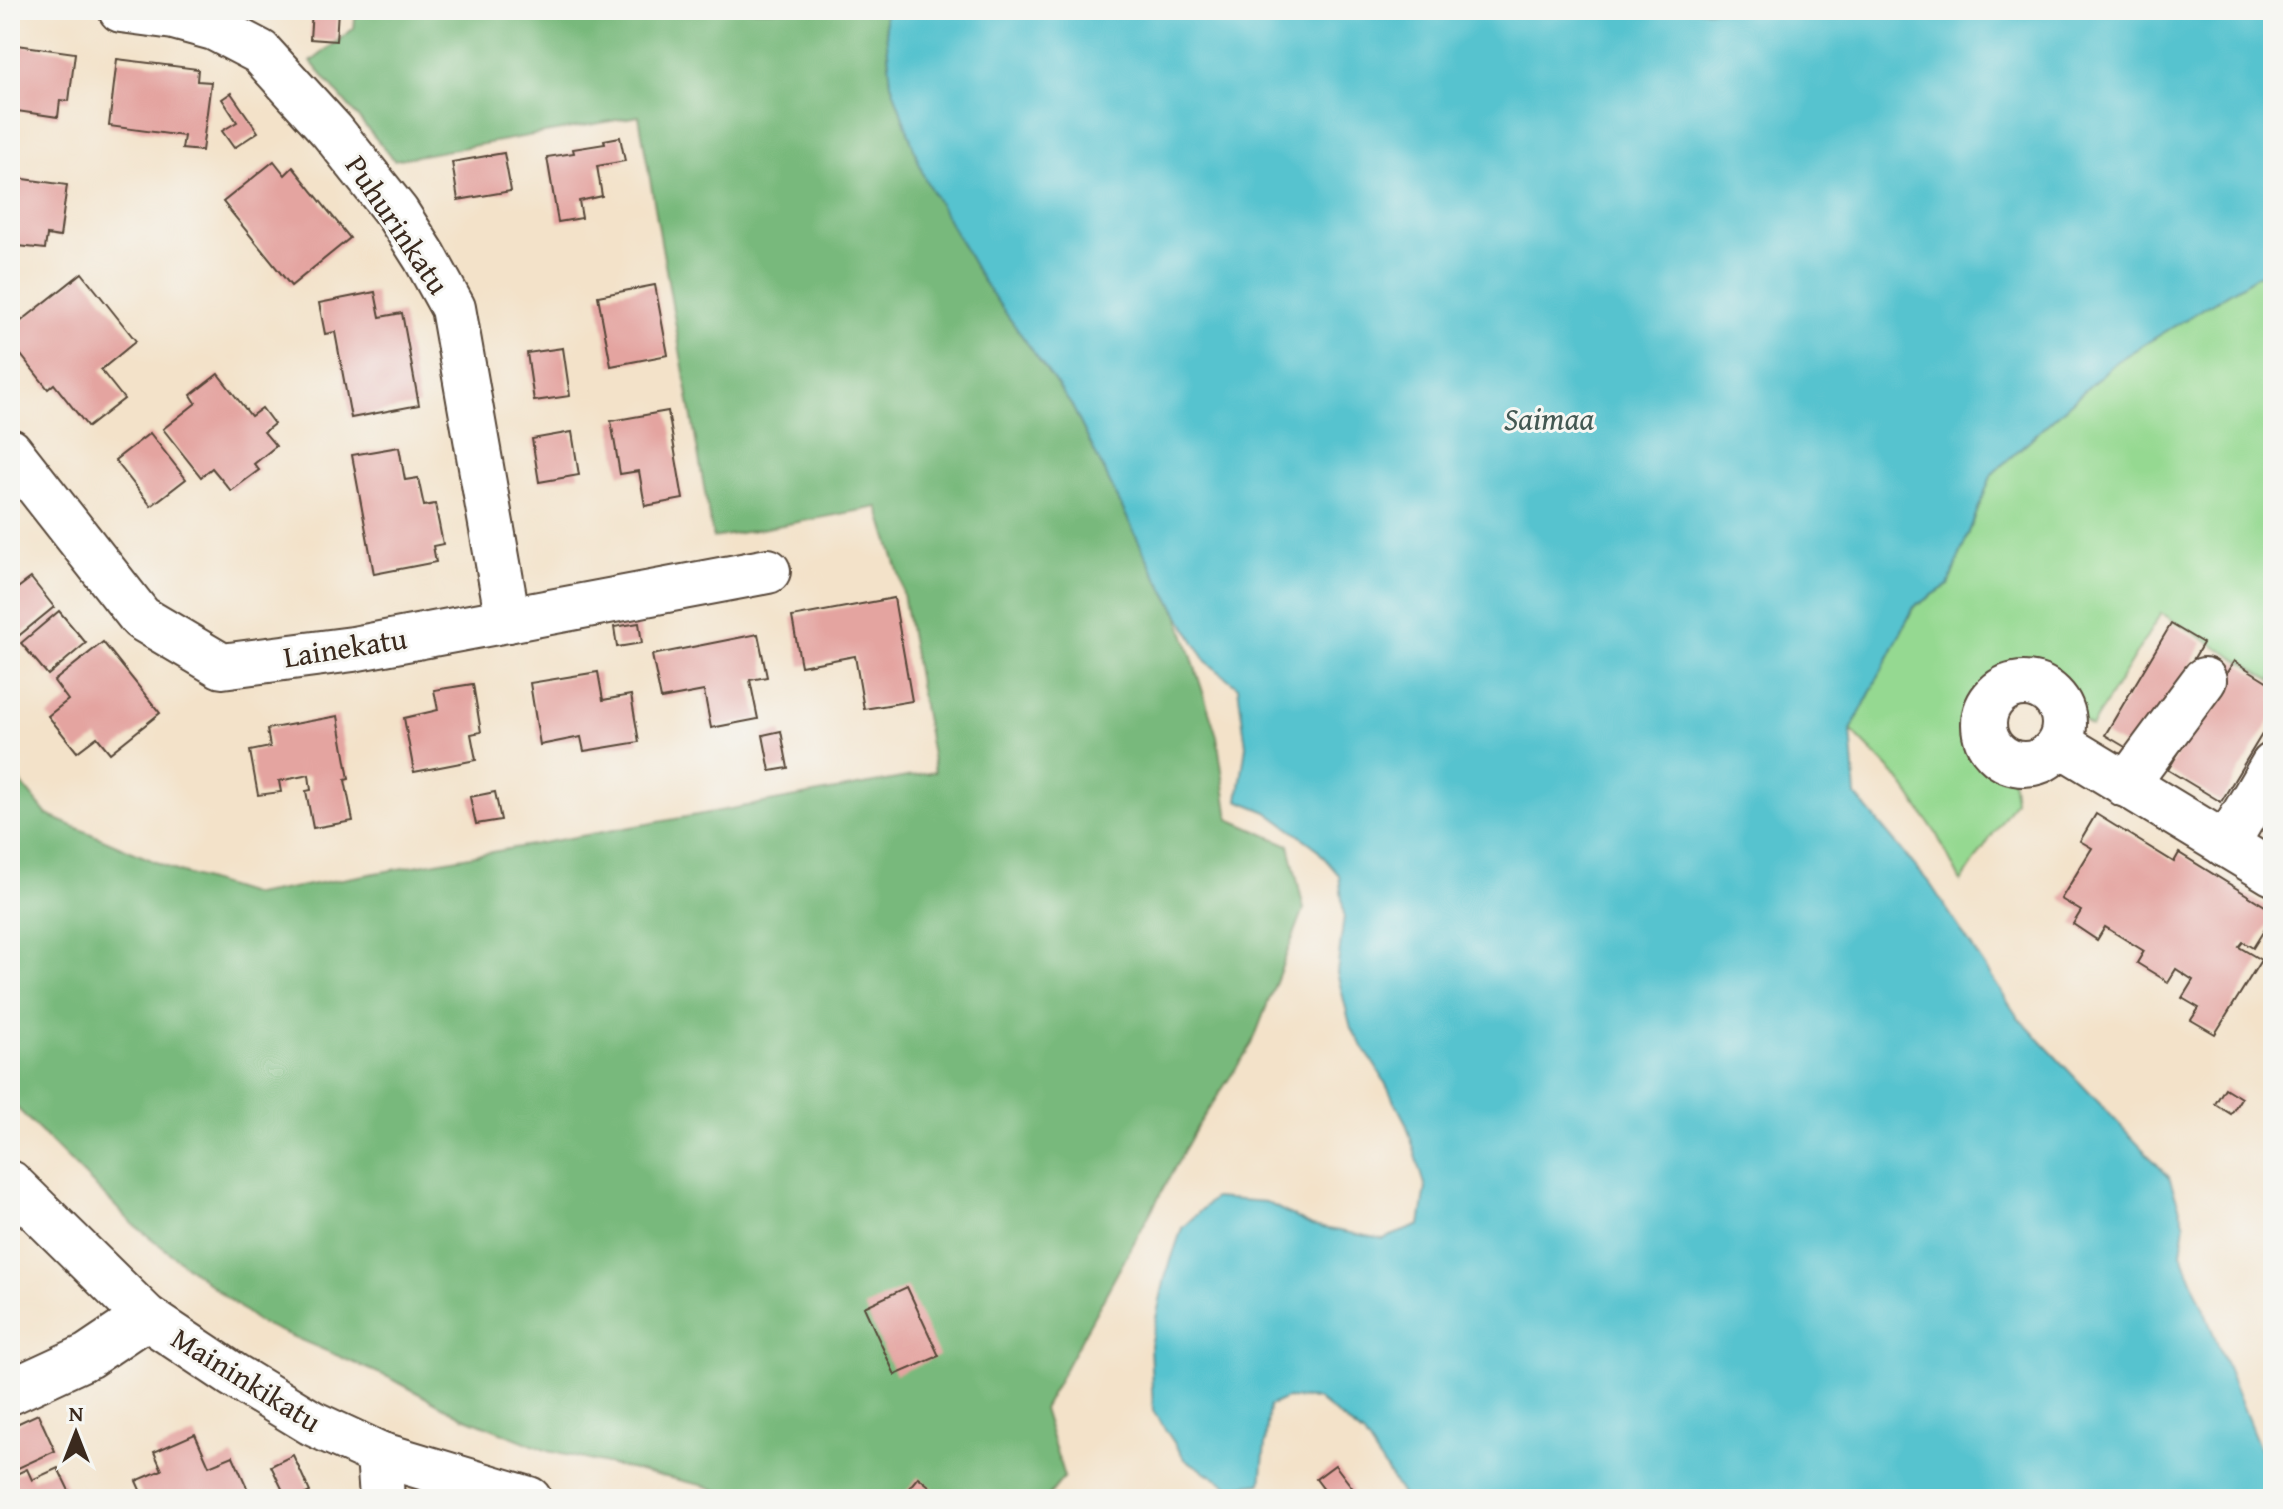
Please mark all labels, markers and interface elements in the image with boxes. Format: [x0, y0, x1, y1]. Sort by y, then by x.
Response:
street label: Puhurinkatu [335, 146, 461, 303]
water label: Saimaa [1504, 395, 1594, 442]
street label: Lainekatu [280, 615, 410, 678]
street label: Maininkikatu [163, 1316, 331, 1443]
north arrow [36, 1393, 116, 1473]
text: N [69, 1397, 84, 1429]

